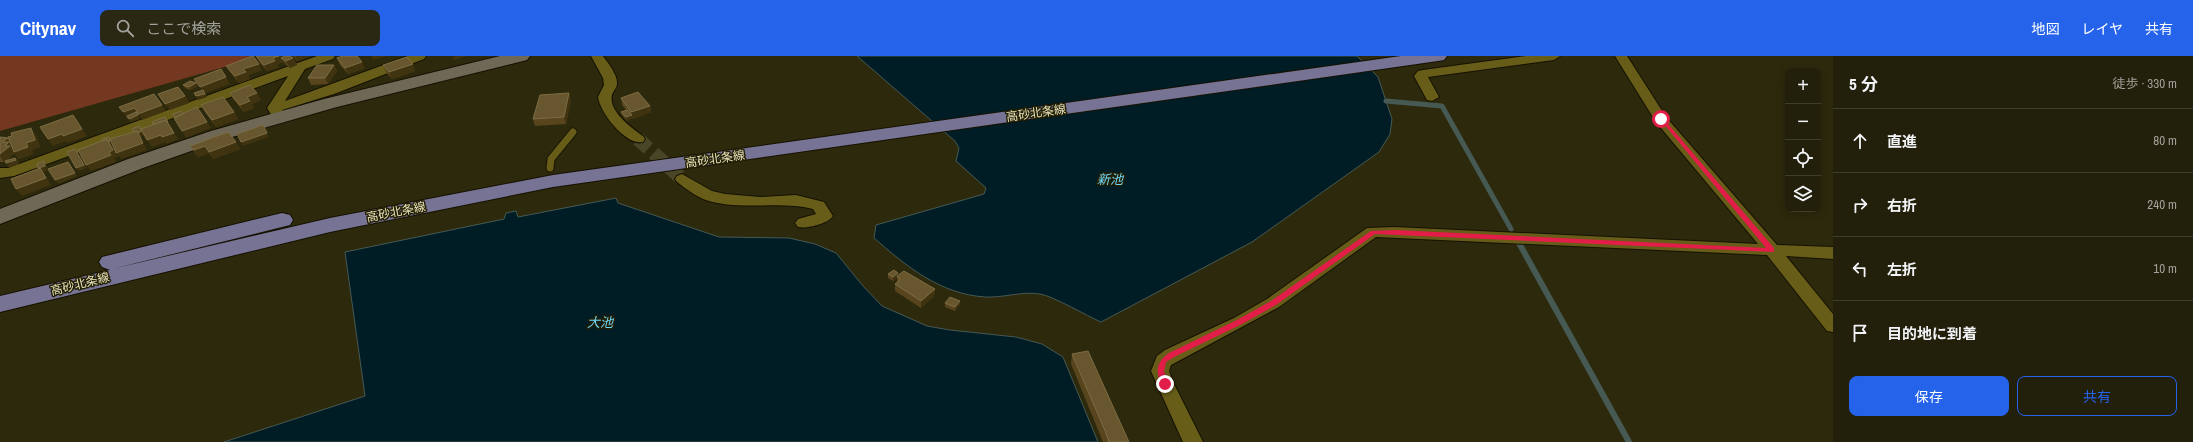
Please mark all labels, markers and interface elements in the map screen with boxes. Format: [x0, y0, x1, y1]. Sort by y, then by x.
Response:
search box [100, 10, 380, 46]
text: Citynav [20, 15, 76, 41]
icon: search [114, 17, 136, 39]
text: ここで検索 [146, 18, 221, 39]
text: 地図 [2031, 20, 2059, 38]
text: レイヤ [2081, 20, 2123, 38]
text: 共有 [2145, 20, 2173, 38]
map controls [1785, 68, 1821, 212]
button: + [1785, 68, 1821, 104]
text: 5 分 [1849, 72, 1878, 95]
text: 徒歩 · 330 m [2112, 75, 2177, 92]
street label: 高砂北条線 [1005, 101, 1067, 125]
button: − [1785, 104, 1821, 140]
route start [1652, 110, 1670, 128]
icon: ahead [1849, 130, 1871, 152]
text: 直進 [1887, 131, 1917, 152]
text: 80 m [2153, 132, 2177, 149]
button: locate [1785, 140, 1821, 176]
street label: 高砂北条線 [684, 147, 746, 171]
water label: 新池 [1097, 171, 1125, 188]
button: layers [1785, 176, 1821, 212]
icon: right [1849, 194, 1871, 216]
text: 右折 [1887, 195, 1917, 216]
text: 240 m [2147, 196, 2177, 213]
street label: 高砂北条線 [365, 198, 427, 226]
icon: left [1849, 258, 1871, 280]
text: 左折 [1887, 259, 1917, 280]
text: 10 m [2153, 260, 2177, 277]
street label: 高砂北条線 [49, 269, 111, 299]
water label: 大池 [587, 314, 615, 331]
icon: arrive [1849, 322, 1871, 344]
text: 目的地に到着 [1887, 323, 1977, 344]
route end [1156, 375, 1174, 393]
button: 保存 [1849, 376, 2009, 416]
button: 共有 [2017, 376, 2177, 416]

